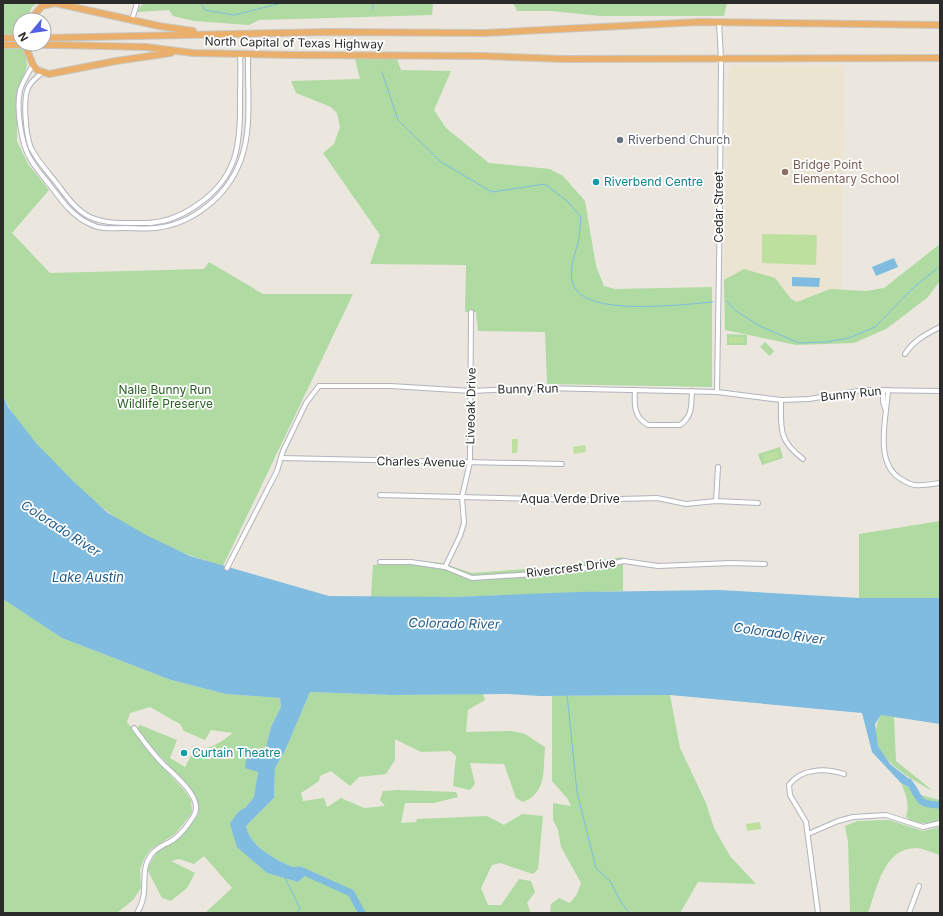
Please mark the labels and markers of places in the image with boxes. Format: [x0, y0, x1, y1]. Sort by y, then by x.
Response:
place label: Riverbend Church [628, 132, 730, 147]
marker: Riverbend Church [615, 135, 625, 145]
place label: Bridge Point Elementary School [793, 157, 899, 186]
marker: Bridge Point Elementary School [780, 167, 790, 177]
place label: Riverbend Centre [604, 174, 703, 189]
marker: Riverbend Centre [591, 177, 601, 187]
place label: Curtain Theatre [192, 745, 281, 760]
marker: Curtain Theatre [179, 748, 189, 758]

